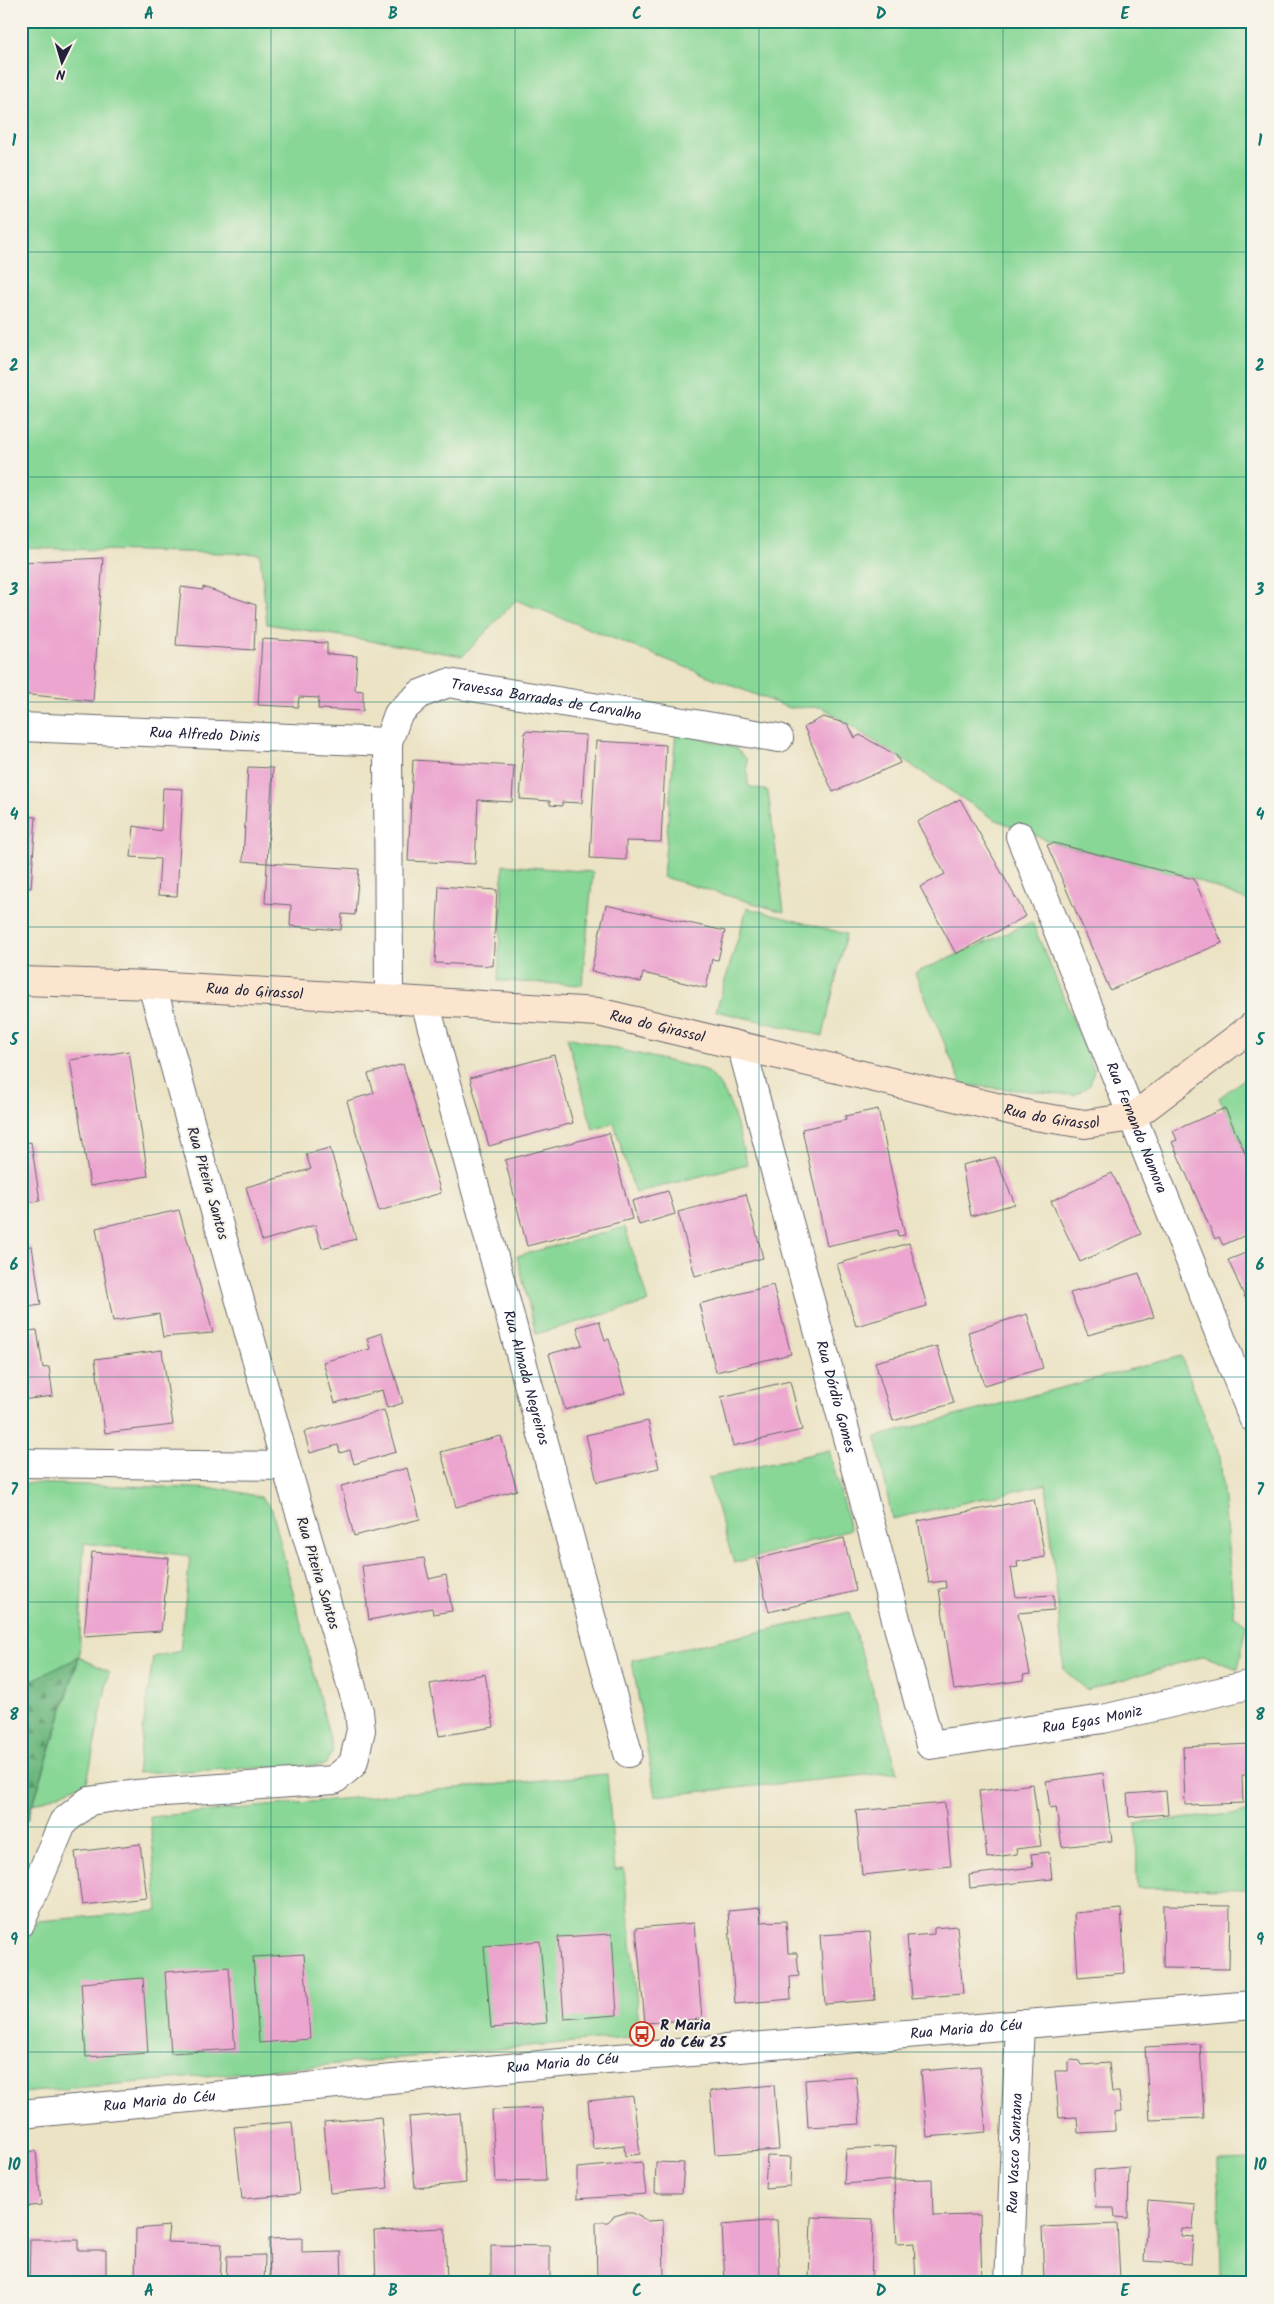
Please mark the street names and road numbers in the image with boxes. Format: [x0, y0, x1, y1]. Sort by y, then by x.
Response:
street label: Travessa Barradas de Carvalho [449, 673, 643, 728]
street label: Rua Alfredo Dinis [149, 721, 261, 750]
street label: Rua do Girassol [205, 977, 304, 1007]
street label: Rua do Girassol [607, 1004, 708, 1050]
street label: Rua Fernando Namora [1099, 1058, 1173, 1197]
street label: Rua do Girassol [1001, 1098, 1102, 1137]
street label: Rua Piteira Santos [179, 1124, 235, 1243]
street label: Rua Almada Negreiros [496, 1308, 555, 1449]
street label: Rua Dórdio Gomes [808, 1338, 862, 1456]
street label: Rua Piteira Santos [288, 1514, 346, 1633]
street label: Rua Egas Moniz [1041, 1699, 1145, 1741]
street label: Rua Maria do Céu [909, 2013, 1023, 2047]
street label: Rua Maria do Céu [505, 2047, 620, 2081]
street label: Rua Maria do Céu [102, 2085, 217, 2119]
street label: Rua Vasco Santana [1001, 2092, 1030, 2214]

